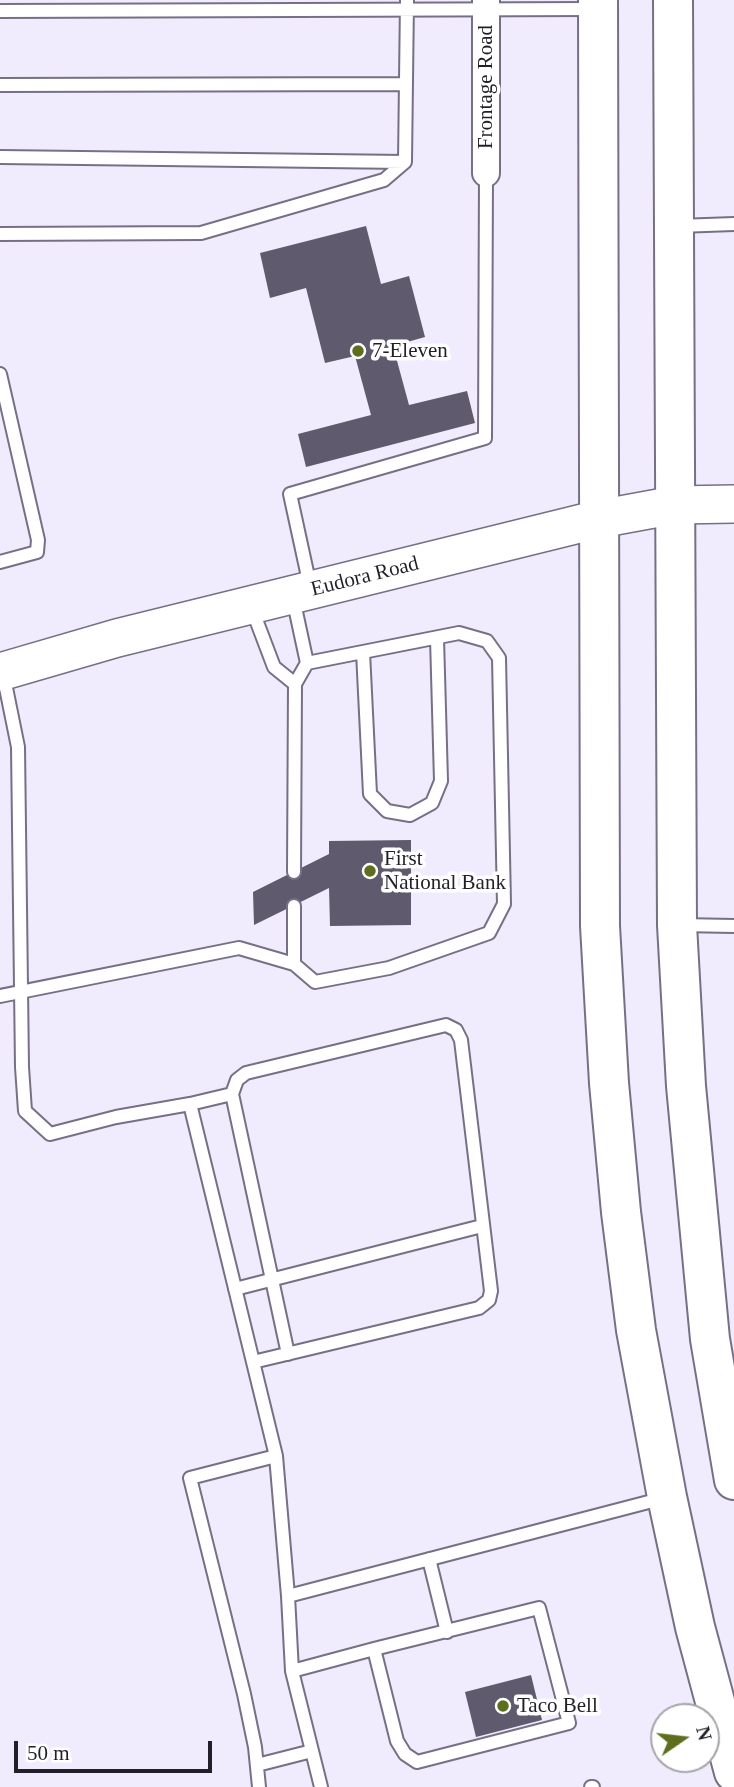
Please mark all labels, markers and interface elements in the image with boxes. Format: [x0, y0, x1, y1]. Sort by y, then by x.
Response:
street label: Frontage Road [473, 25, 499, 149]
place label: 7-Eleven [372, 338, 448, 364]
marker: 7-Eleven [350, 343, 366, 359]
street label: Eudora Road [308, 551, 422, 603]
place label: First National Bank [384, 846, 506, 896]
marker: First National Bank [362, 863, 378, 879]
place label: Taco Bell [517, 1693, 598, 1719]
marker: Taco Bell [495, 1698, 511, 1714]
north arrow [650, 1703, 720, 1773]
text: N [692, 1724, 716, 1742]
scale bar [18, 1728, 215, 1772]
text: 50 m [27, 1741, 70, 1765]

